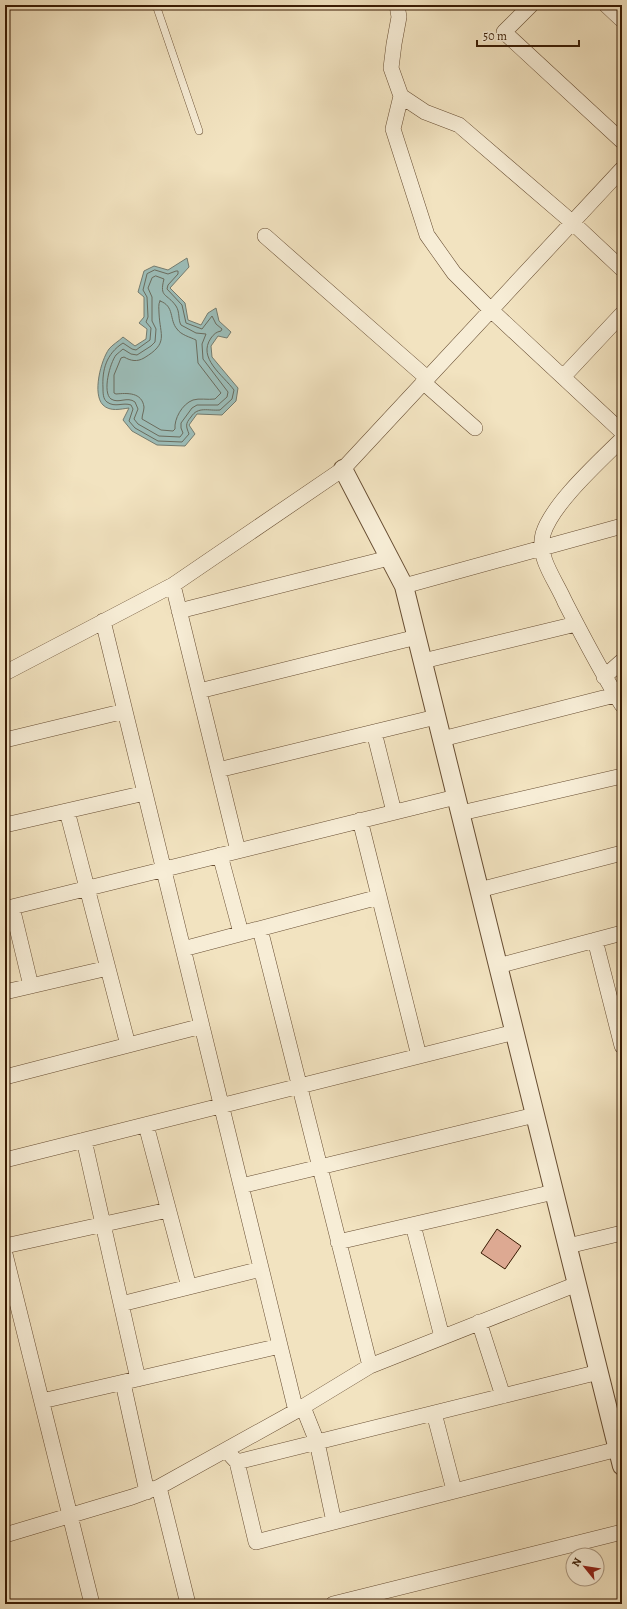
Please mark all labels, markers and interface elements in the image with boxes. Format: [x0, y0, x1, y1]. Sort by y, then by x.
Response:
scale bar [477, 22, 579, 48]
text: 50 m [483, 28, 507, 44]
north arrow [565, 1547, 605, 1587]
text: N [568, 1555, 585, 1569]

